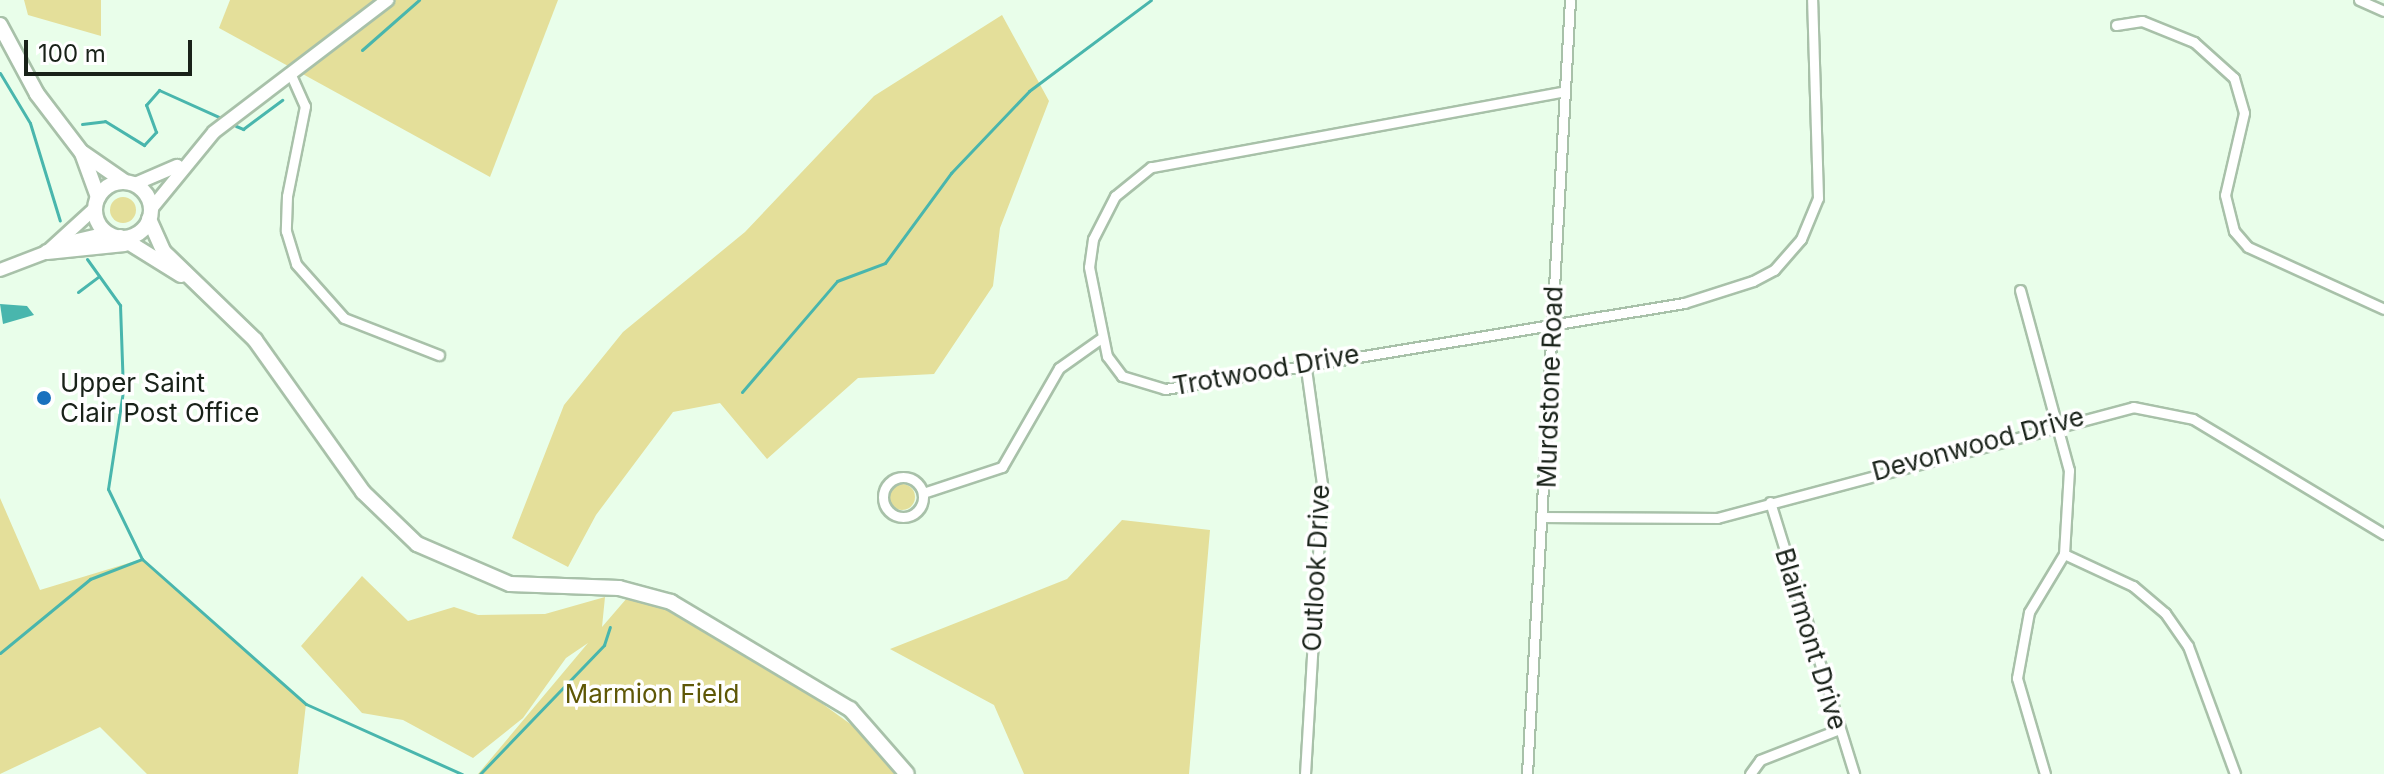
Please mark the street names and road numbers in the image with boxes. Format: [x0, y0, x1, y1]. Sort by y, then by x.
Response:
street label: Murdstone Road [1531, 285, 1569, 489]
street label: Trotwood Drive [1170, 338, 1362, 402]
street label: Devonwood Drive [1869, 401, 2087, 487]
street label: Outlook Drive [1296, 484, 1336, 652]
street label: Blairmont Drive [1769, 544, 1853, 734]

